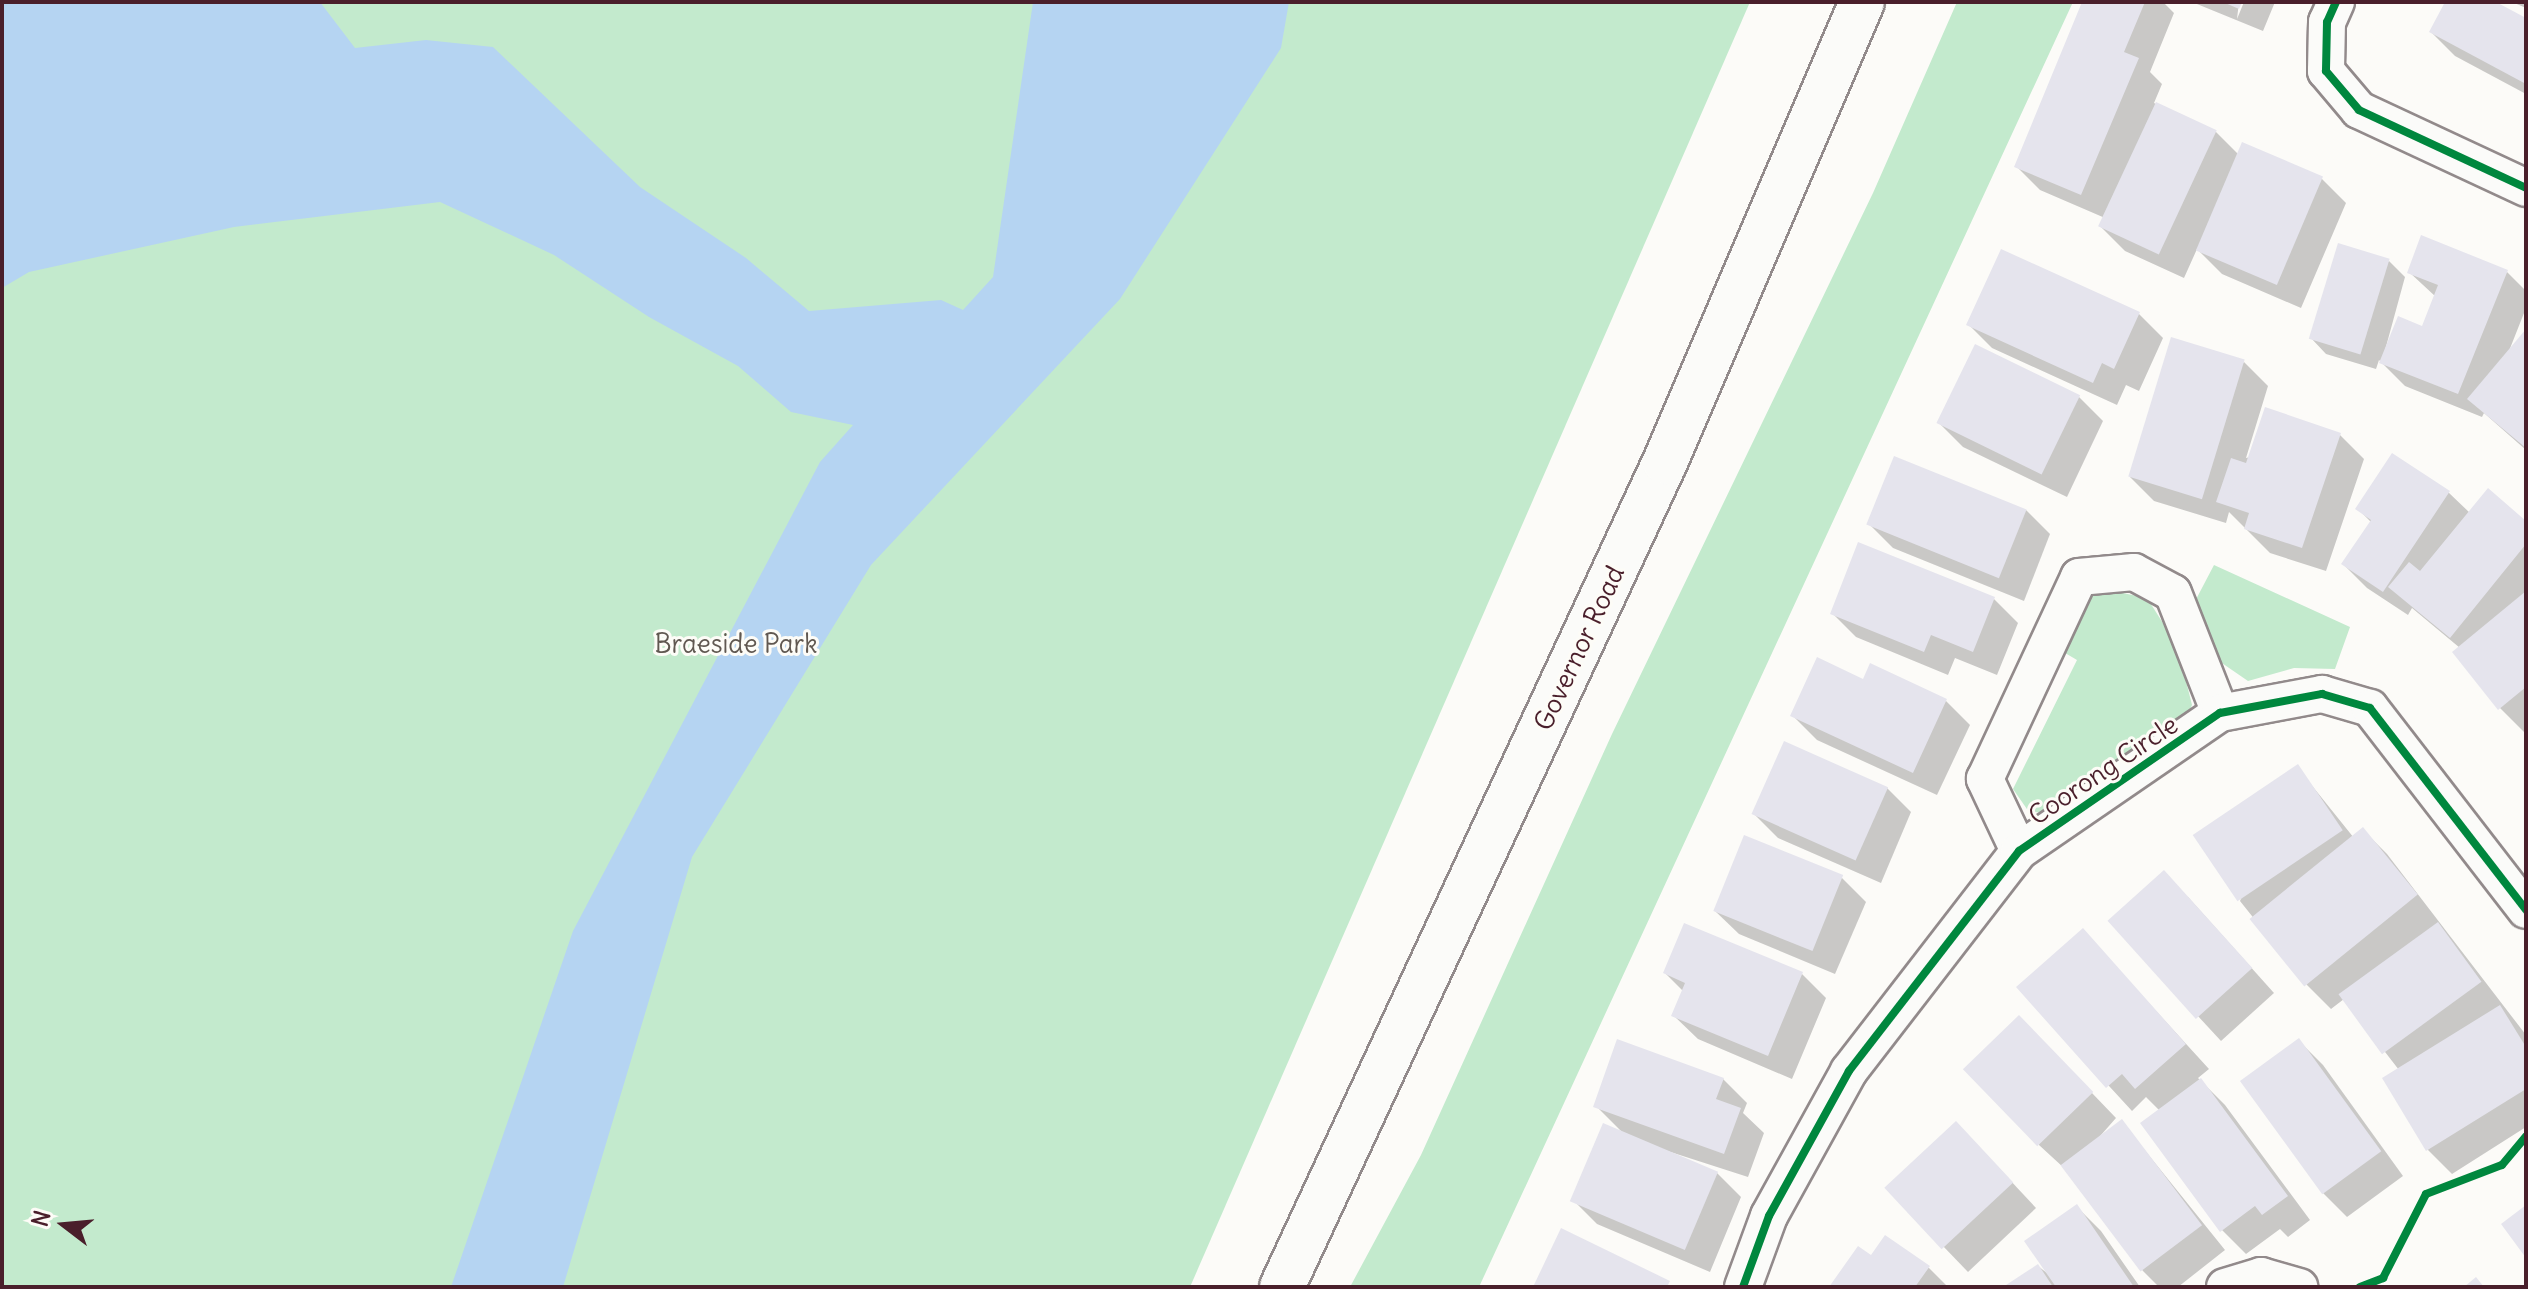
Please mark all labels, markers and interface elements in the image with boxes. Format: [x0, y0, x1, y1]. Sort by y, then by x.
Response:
street label: Governor Road [1527, 561, 1631, 735]
park label: Braeside Park [655, 628, 817, 660]
street label: Coorong Circle [2022, 709, 2184, 831]
north arrow [24, 1185, 104, 1265]
text: N [25, 1207, 56, 1230]

